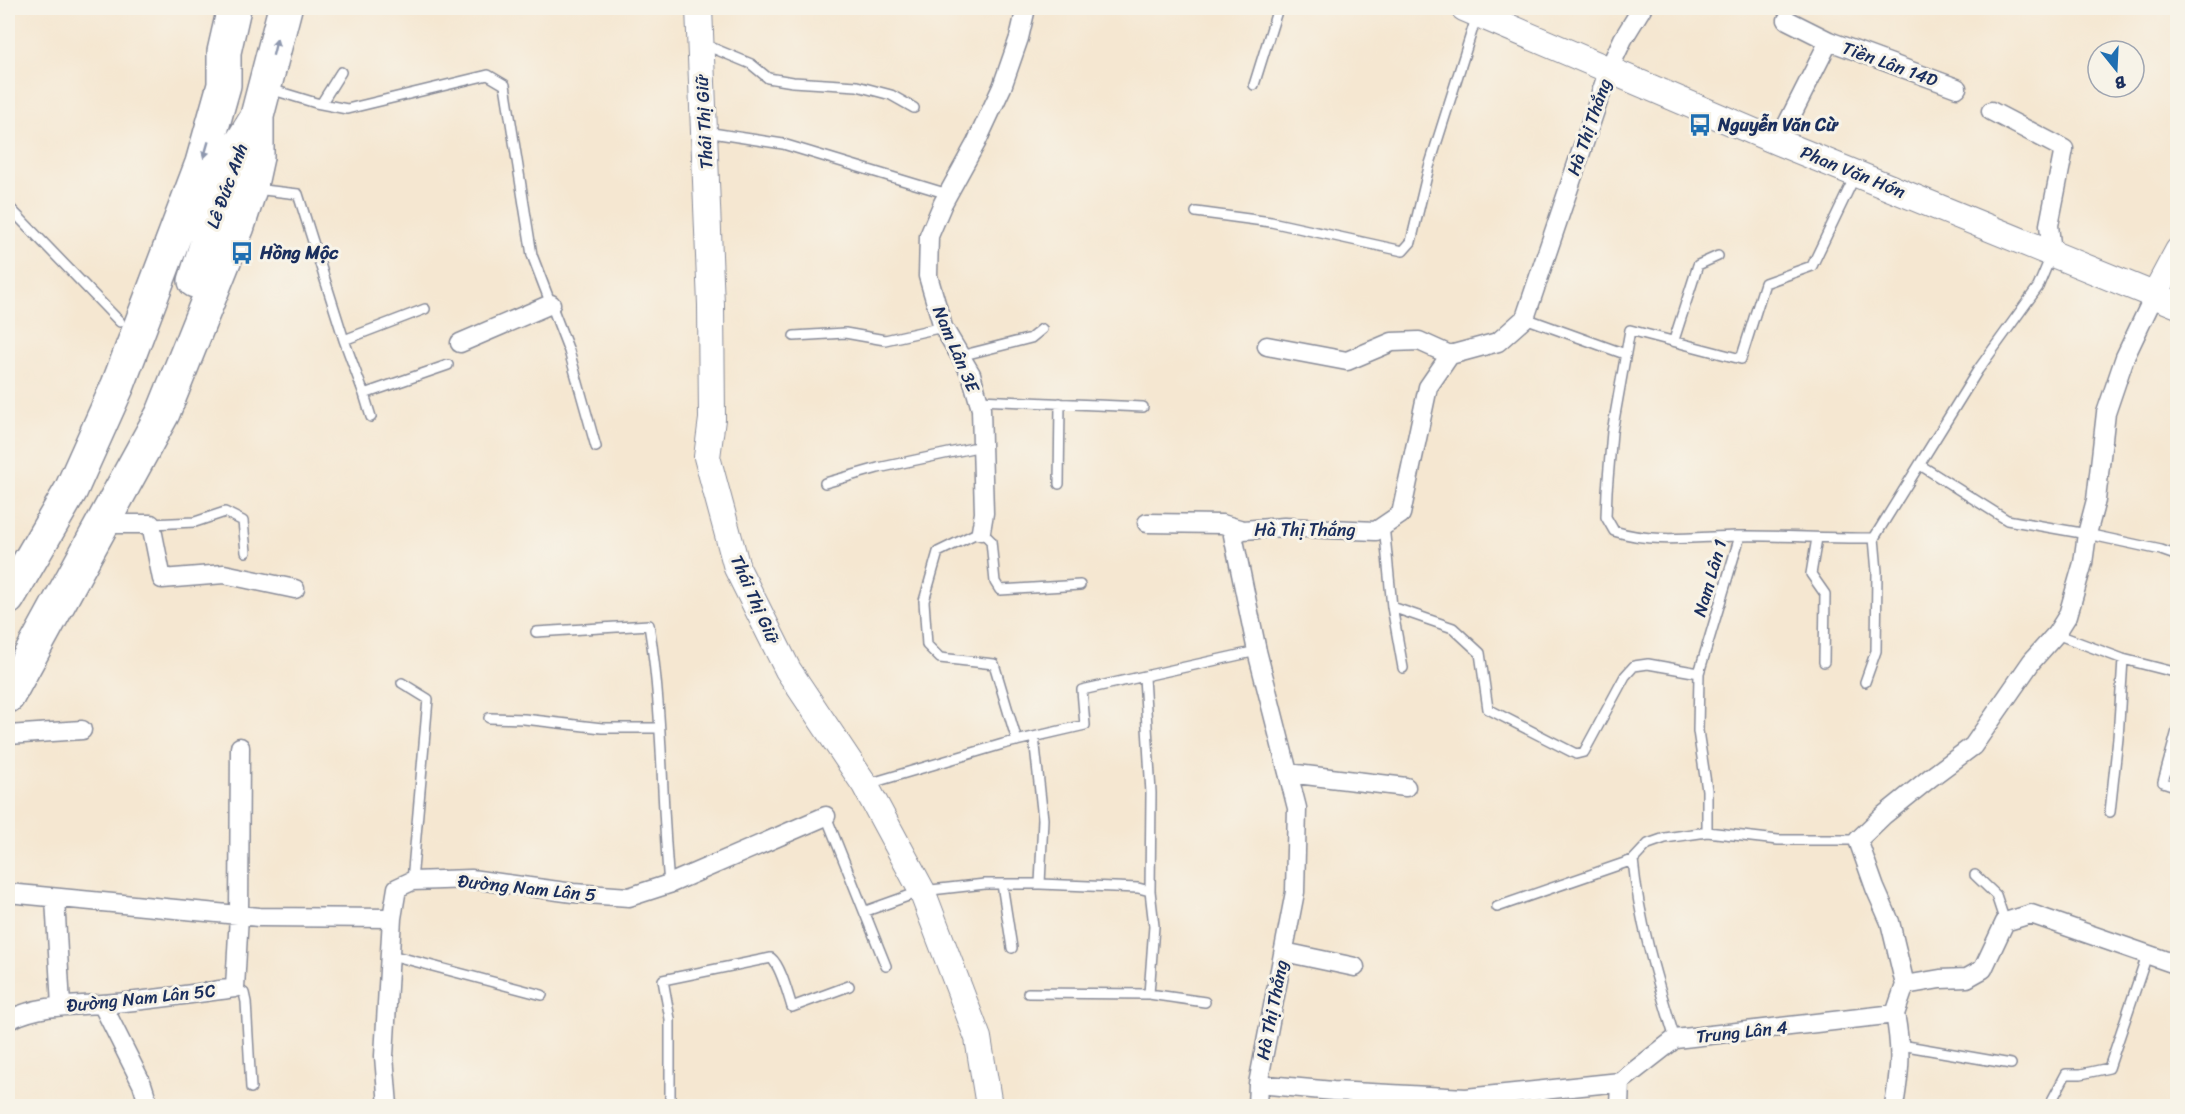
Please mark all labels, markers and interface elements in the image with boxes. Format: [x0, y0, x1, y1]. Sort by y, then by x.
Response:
street label: Tiền Lân 14D [1837, 32, 1943, 96]
one-way arrow [271, 38, 280, 56]
north arrow [2086, 39, 2146, 99]
text: B [2110, 67, 2130, 98]
street label: Thái Thị Giữ [685, 72, 722, 170]
street label: Hà Thị Thắng [1557, 74, 1621, 180]
place label: Nguyễn Văn Cừ [1717, 109, 1839, 141]
bus stop icon: Nguyễn Văn Cừ [1687, 112, 1713, 138]
street label: Phan Văn Hớn [1796, 136, 1911, 208]
street label: Lê Đức Anh [197, 139, 257, 233]
one-way arrow [201, 141, 210, 159]
place label: Hồng Mộc [259, 237, 339, 269]
bus stop icon: Hồng Mộc [229, 240, 255, 266]
street label: Nam Lân 3E [923, 301, 989, 398]
street label: Hà Thị Thắng [1254, 514, 1356, 546]
street label: Nam Lân 1 [1684, 535, 1736, 621]
street label: Thái Thị Giữ [721, 549, 789, 650]
street label: Đường Nam Lân 5 [456, 865, 598, 911]
street label: Hà Thị Thắng [1247, 957, 1297, 1063]
street label: Đường Nam Lân 5C [65, 974, 217, 1022]
street label: Trung Lân 4 [1695, 1011, 1789, 1053]

